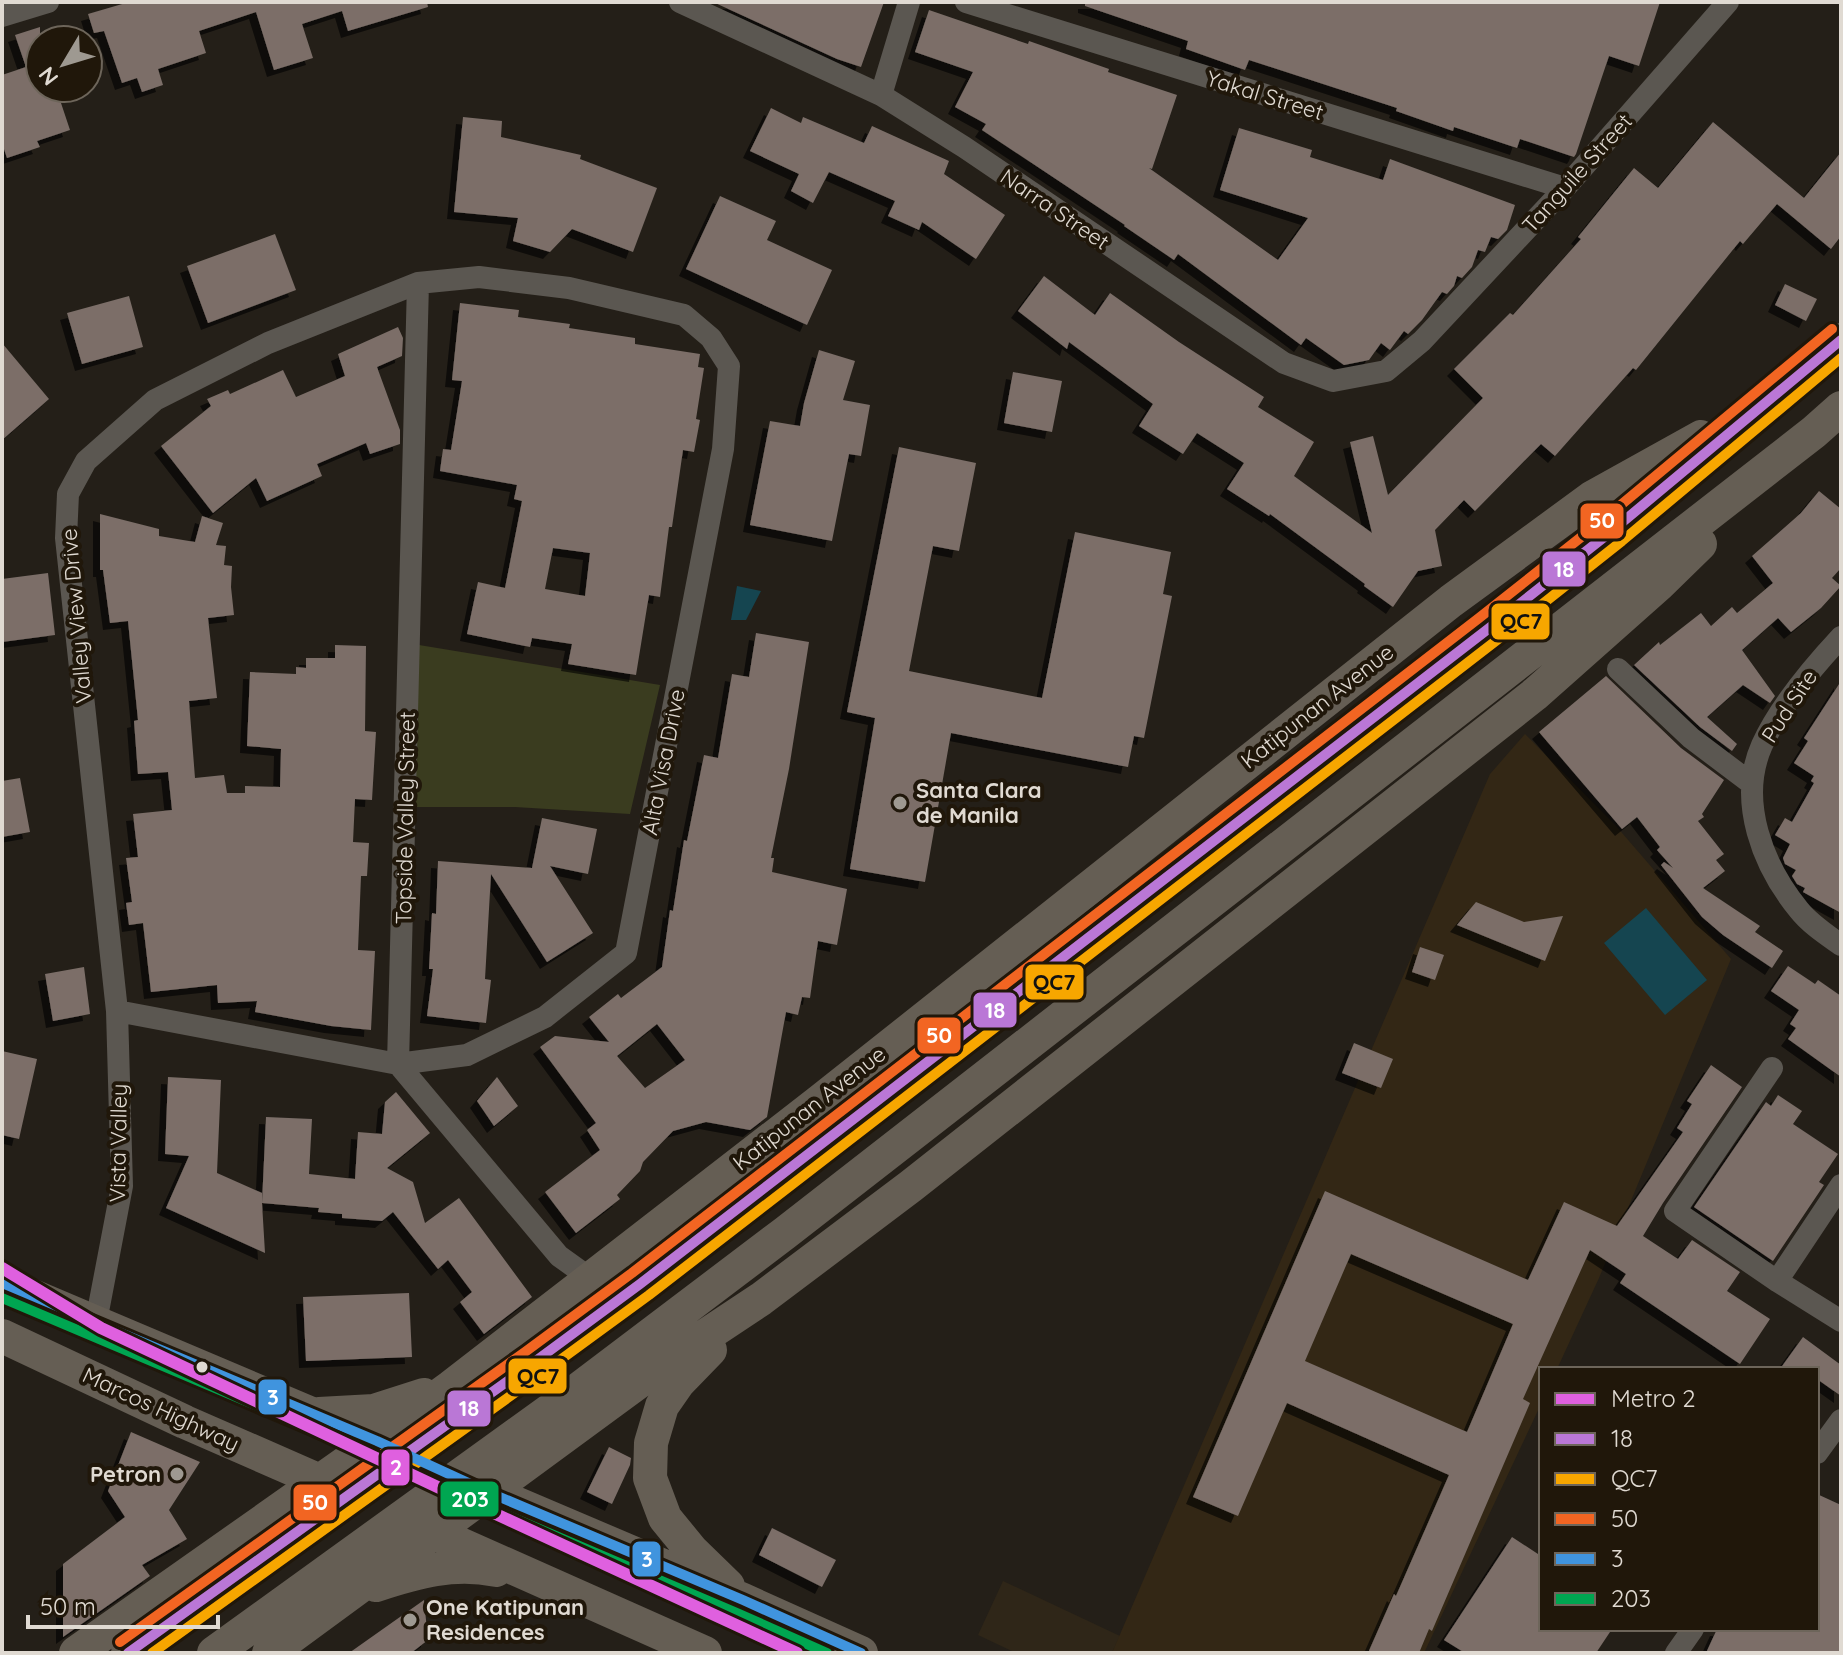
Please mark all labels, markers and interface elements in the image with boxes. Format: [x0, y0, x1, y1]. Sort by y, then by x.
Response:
north arrow [24, 24, 104, 104]
text: N [32, 61, 64, 91]
street label: Yakal Street [1203, 64, 1327, 126]
street label: Tanguile Street [1516, 107, 1638, 239]
street label: Narra Street [995, 162, 1115, 256]
line badge: 50 [1579, 502, 1625, 540]
text: 50 [1589, 506, 1615, 534]
street label: Valley View Drive [54, 527, 98, 705]
line badge: 18 [1541, 550, 1587, 588]
text: 18 [1554, 555, 1574, 583]
line badge: QC7 [1490, 602, 1551, 641]
text: QC7 [1500, 607, 1542, 635]
street label: Katipunan Avenue [1235, 638, 1399, 774]
street label: Pud Site [1755, 664, 1823, 748]
street label: Alta Visa Drive [635, 687, 691, 837]
street label: Topside Valley Street [389, 711, 421, 925]
place label: Santa Clara de Manila [916, 776, 1042, 829]
marker: Santa Clara de Manila [891, 794, 909, 812]
line badge: QC7 [1024, 963, 1085, 1001]
text: QC7 [1033, 968, 1075, 996]
line badge: 18 [972, 991, 1018, 1029]
text: 18 [985, 996, 1005, 1024]
line badge: 50 [916, 1016, 962, 1055]
text: 50 [926, 1021, 952, 1049]
street label: Katipunan Avenue [727, 1040, 891, 1176]
street label: Vista Valley [103, 1083, 133, 1203]
line badge: QC7 [507, 1357, 568, 1395]
unlabelled marker [194, 1359, 210, 1375]
street label: Marcos Highway [78, 1360, 244, 1458]
text: QC7 [517, 1362, 559, 1390]
legend [1539, 1367, 1819, 1631]
line badge: 3 [257, 1378, 288, 1416]
text: 3 [267, 1383, 279, 1411]
text: Metro 2 [1611, 1383, 1696, 1413]
line badge: 18 [446, 1389, 492, 1428]
text: 18 [459, 1394, 479, 1422]
text: 18 [1611, 1423, 1633, 1453]
line badge: 2 [380, 1448, 411, 1487]
text: 2 [390, 1453, 402, 1481]
place label: Petron [90, 1460, 161, 1488]
text: QC7 [1611, 1463, 1658, 1493]
marker: Petron [168, 1465, 186, 1483]
line badge: 203 [439, 1480, 500, 1518]
line badge: 50 [292, 1483, 338, 1522]
text: 203 [451, 1485, 489, 1513]
text: 50 [302, 1488, 328, 1516]
text: 50 [1611, 1503, 1638, 1533]
line badge: 3 [631, 1540, 662, 1578]
text: 3 [1611, 1543, 1624, 1573]
text: 3 [641, 1545, 653, 1573]
scale bar [28, 1579, 218, 1629]
text: 203 [1611, 1583, 1651, 1613]
text: 50 m [40, 1591, 96, 1621]
place label: One Katipunan Residences [426, 1593, 584, 1646]
marker: One Katipunan Residences [401, 1611, 419, 1629]

